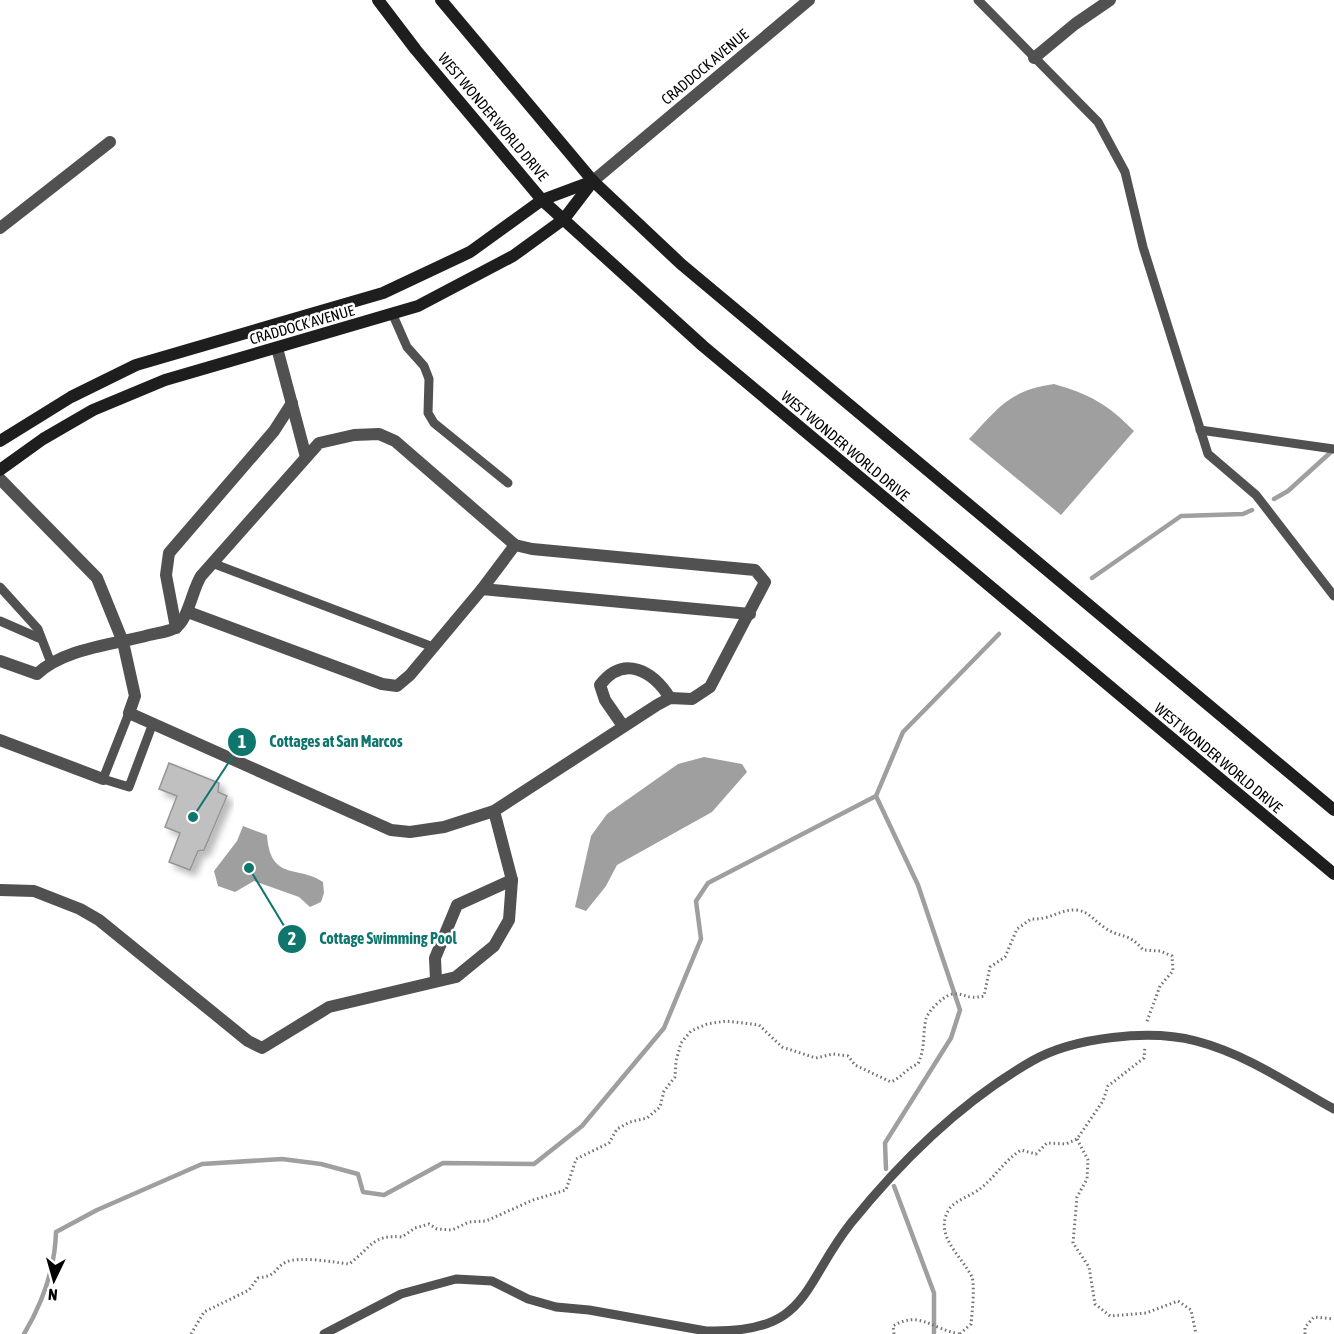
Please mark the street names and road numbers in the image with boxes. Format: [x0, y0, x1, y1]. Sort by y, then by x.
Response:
street label: CRADDOCK AVENUE [658, 25, 752, 108]
street label: WEST WONDER WORLD DRIVE [435, 49, 552, 184]
street label: CRADDOCK AVENUE [248, 301, 357, 348]
street label: WEST WONDER WORLD DRIVE [778, 387, 913, 504]
street label: WEST WONDER WORLD DRIVE [1151, 699, 1286, 816]

